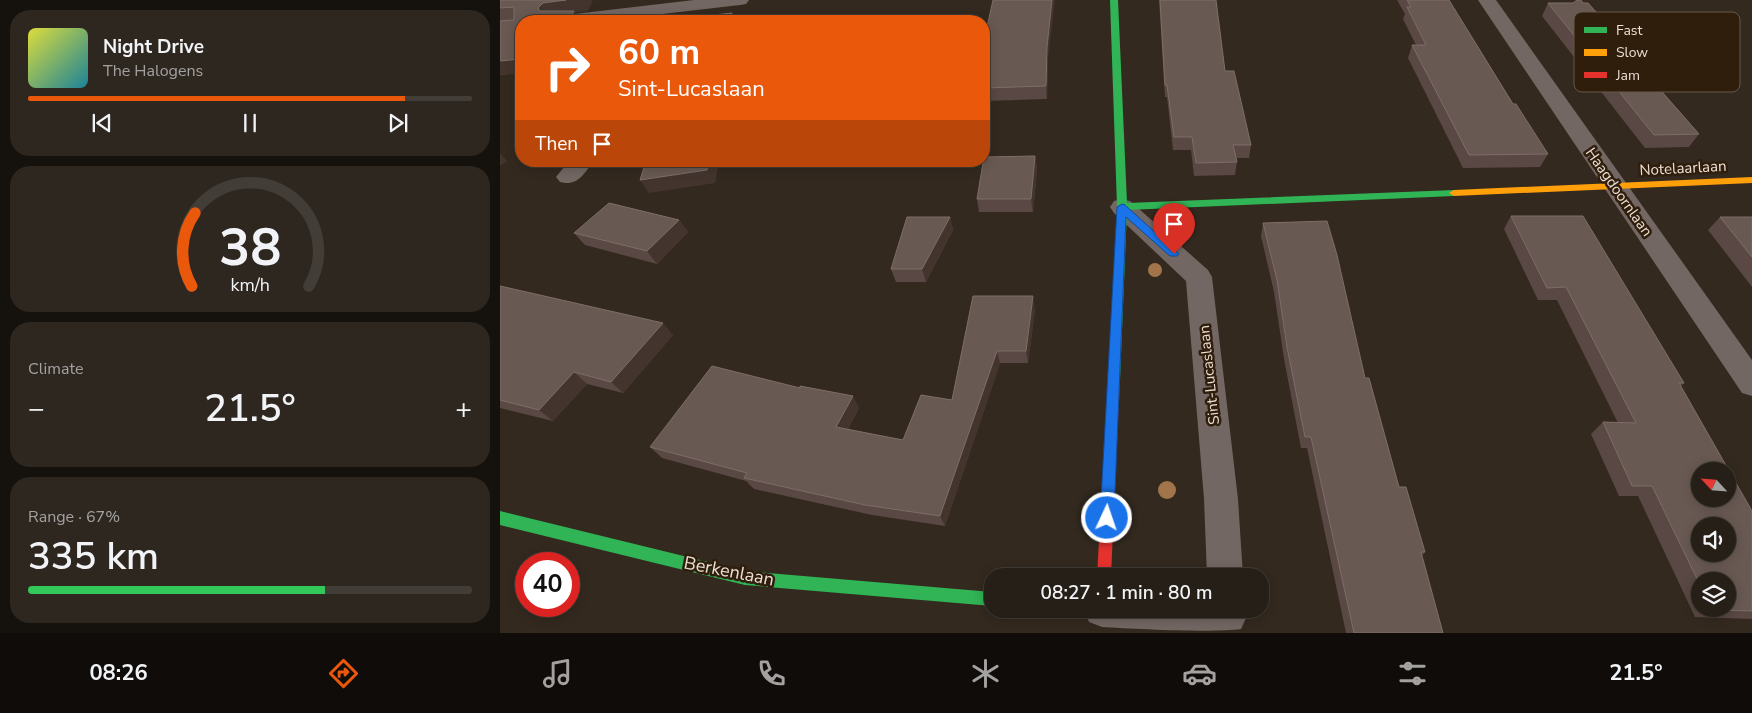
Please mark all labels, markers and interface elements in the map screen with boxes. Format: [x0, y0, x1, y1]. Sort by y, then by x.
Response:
legend [1574, 12, 1740, 92]
text: Fast [1616, 21, 1642, 40]
text: 60 m [618, 29, 700, 76]
text: Night Drive [103, 34, 204, 60]
icon: right [535, 35, 600, 100]
text: Slow [1616, 43, 1648, 62]
text: The Halogens [103, 60, 203, 82]
text: Jam [1615, 66, 1640, 85]
text: Sint-Lucaslaan [618, 74, 765, 104]
icon: previous [88, 109, 116, 137]
icon: pause [236, 109, 264, 137]
icon: next [384, 109, 412, 137]
icon: arrive [588, 130, 616, 158]
text: Then [535, 131, 578, 157]
street label: Haagdoornlaan [1581, 144, 1657, 240]
street label: Notelaarlaan [1639, 156, 1727, 180]
pin [1153, 203, 1195, 254]
icon: arrive [1160, 210, 1188, 238]
text: 38 [219, 212, 281, 283]
text: km/h [230, 273, 270, 297]
street label: Sint-Lucaslaan [1194, 324, 1224, 426]
text: Climate [28, 358, 83, 380]
text: 21.5° [204, 383, 296, 434]
text: − [28, 390, 45, 428]
text: + [455, 390, 472, 428]
north arrow [1691, 462, 1736, 508]
map controls [1691, 462, 1736, 617]
position arrow [1080, 491, 1132, 543]
text: Range · 67% [28, 506, 120, 528]
button: sound [1691, 517, 1736, 562]
text: 335 km [28, 531, 159, 582]
street label: Berkenlaan [682, 550, 776, 592]
speed limit sign: 40 [515, 552, 580, 617]
button: layers [1691, 572, 1736, 617]
text: 08:27 · 1 min · 80 m [1041, 580, 1212, 606]
icon: directions [326, 656, 361, 691]
icon: music [540, 656, 575, 691]
icon: phone [754, 656, 789, 691]
icon: climate [968, 656, 1003, 691]
icon: car [1182, 656, 1217, 691]
icon: filters [1395, 656, 1430, 691]
text: 08:26 [89, 658, 148, 688]
text: 21.5° [1609, 658, 1663, 688]

